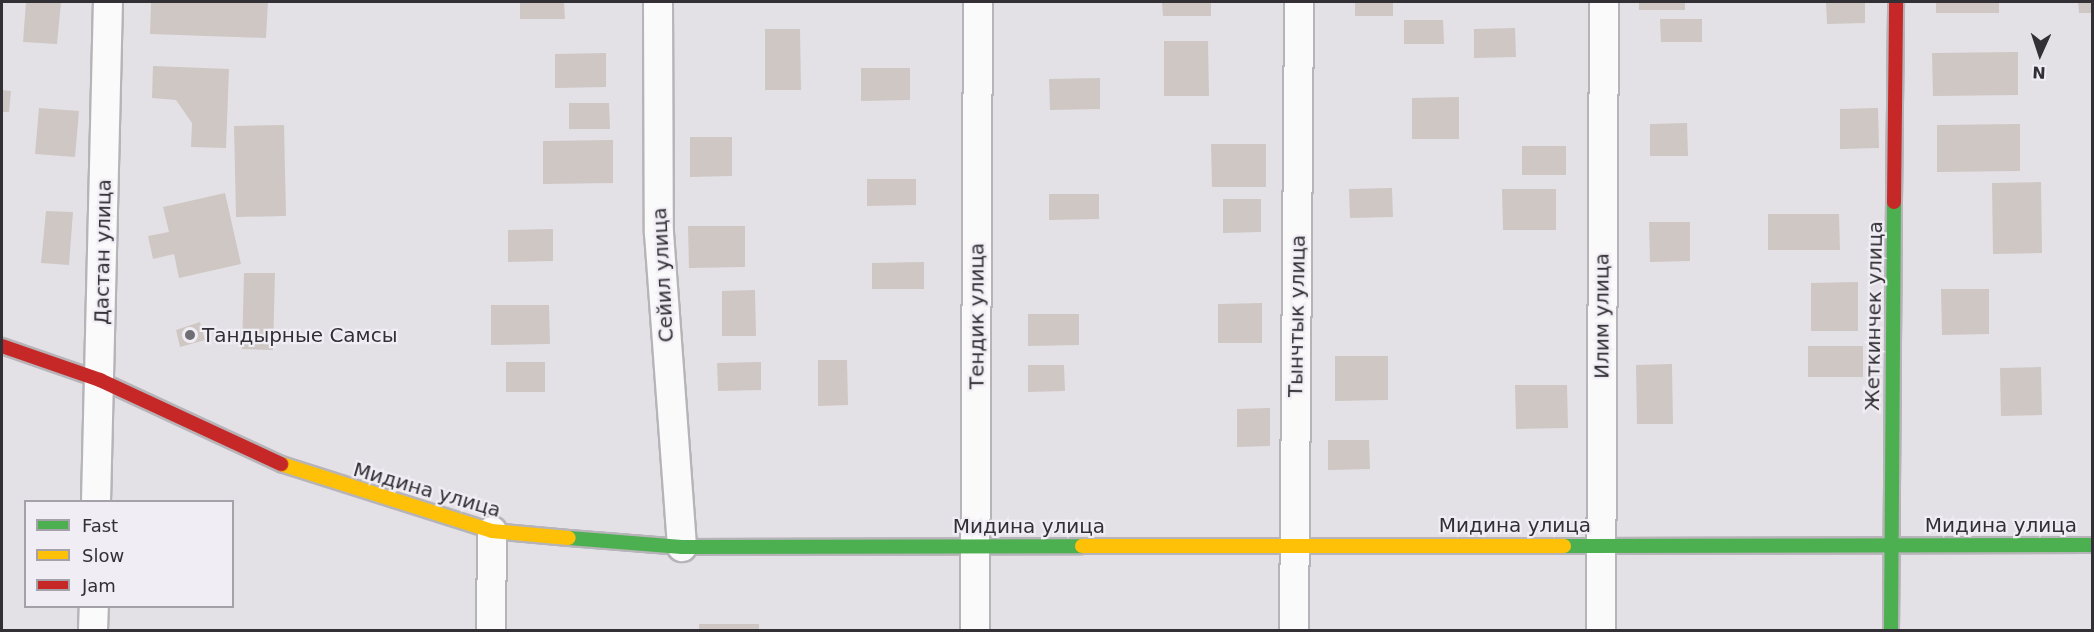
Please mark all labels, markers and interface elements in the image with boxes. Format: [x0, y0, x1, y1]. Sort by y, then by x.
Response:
north arrow [2010, 24, 2070, 84]
text: N [2032, 63, 2046, 82]
street label: Дастан улица [90, 179, 116, 325]
street label: Сейил улица [647, 207, 679, 343]
street label: Жеткинчек улица [1860, 221, 1888, 411]
street label: Тынчтык улица [1284, 235, 1310, 397]
street label: Тендик улица [965, 243, 989, 389]
street label: Илим улица [1590, 253, 1614, 379]
place label: Тандырные Самсы [202, 323, 397, 347]
marker: Тандырные Самсы [183, 328, 197, 342]
street label: Мидина улица [351, 457, 503, 523]
legend [24, 500, 234, 608]
street label: Мидина улица [1439, 513, 1591, 537]
street label: Мидина улица [1925, 513, 2077, 537]
street label: Мидина улица [953, 514, 1105, 538]
text: Fast [82, 515, 118, 536]
text: Slow [82, 545, 124, 566]
text: Jam [82, 575, 116, 596]

